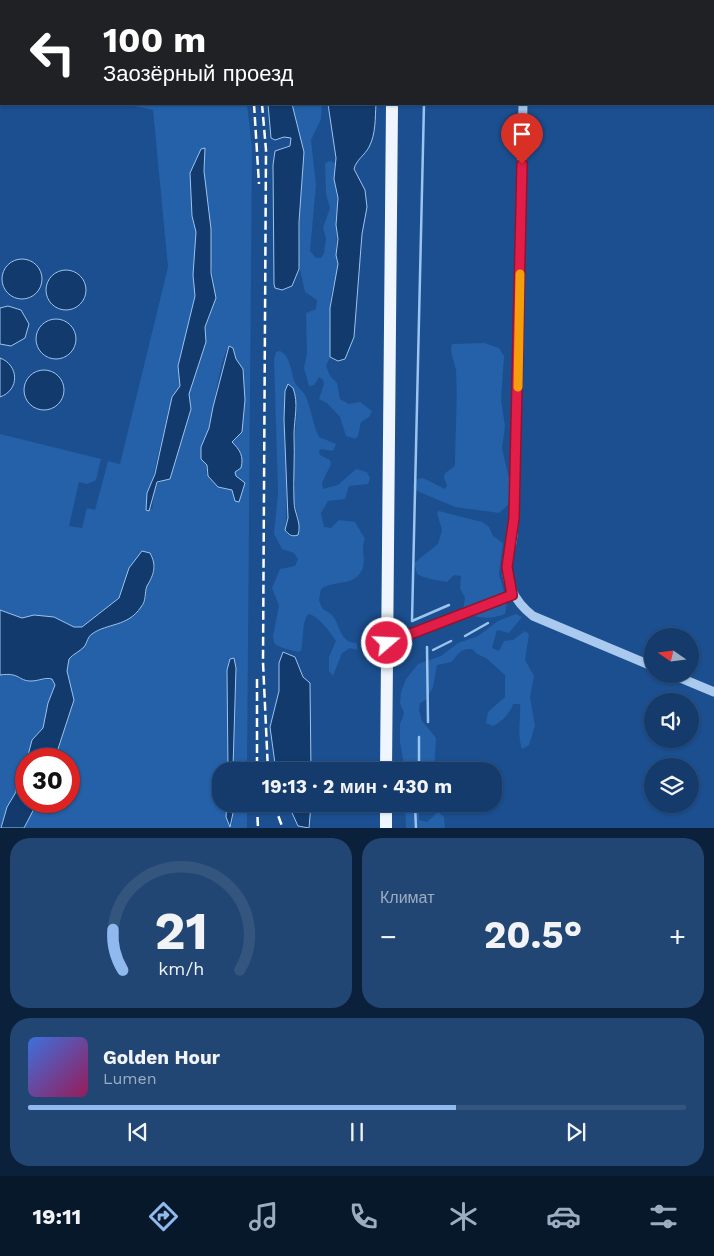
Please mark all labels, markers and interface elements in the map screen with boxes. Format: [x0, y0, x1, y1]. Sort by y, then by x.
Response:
text: 100 m [103, 19, 206, 61]
icon: left [20, 20, 85, 85]
text: Заозёрный проезд [103, 61, 293, 86]
pin [501, 113, 543, 164]
icon: arrive [508, 120, 536, 148]
position arrow [360, 616, 412, 668]
north arrow [644, 628, 699, 682]
map controls [644, 628, 699, 813]
button: sound [644, 693, 699, 748]
speed limit sign: 30 [15, 748, 80, 813]
button: layers [644, 758, 699, 813]
text: 19:13 · 2 мин · 430 m [262, 775, 452, 798]
text: Климат [380, 888, 434, 907]
text: 21 [154, 901, 208, 962]
text: 20.5° [484, 913, 582, 957]
text: − [380, 920, 397, 953]
text: + [669, 920, 686, 953]
text: km/h [158, 958, 204, 979]
text: Golden Hour [103, 1046, 220, 1069]
text: Lumen [103, 1069, 157, 1088]
icon: previous [124, 1118, 152, 1146]
icon: pause [343, 1118, 371, 1146]
icon: next [562, 1118, 590, 1146]
icon: directions [146, 1199, 181, 1234]
icon: music [246, 1199, 281, 1234]
icon: phone [346, 1199, 381, 1234]
icon: climate [446, 1199, 481, 1234]
icon: car [546, 1199, 581, 1234]
icon: filters [646, 1199, 681, 1234]
text: 19:11 [33, 1204, 81, 1229]

